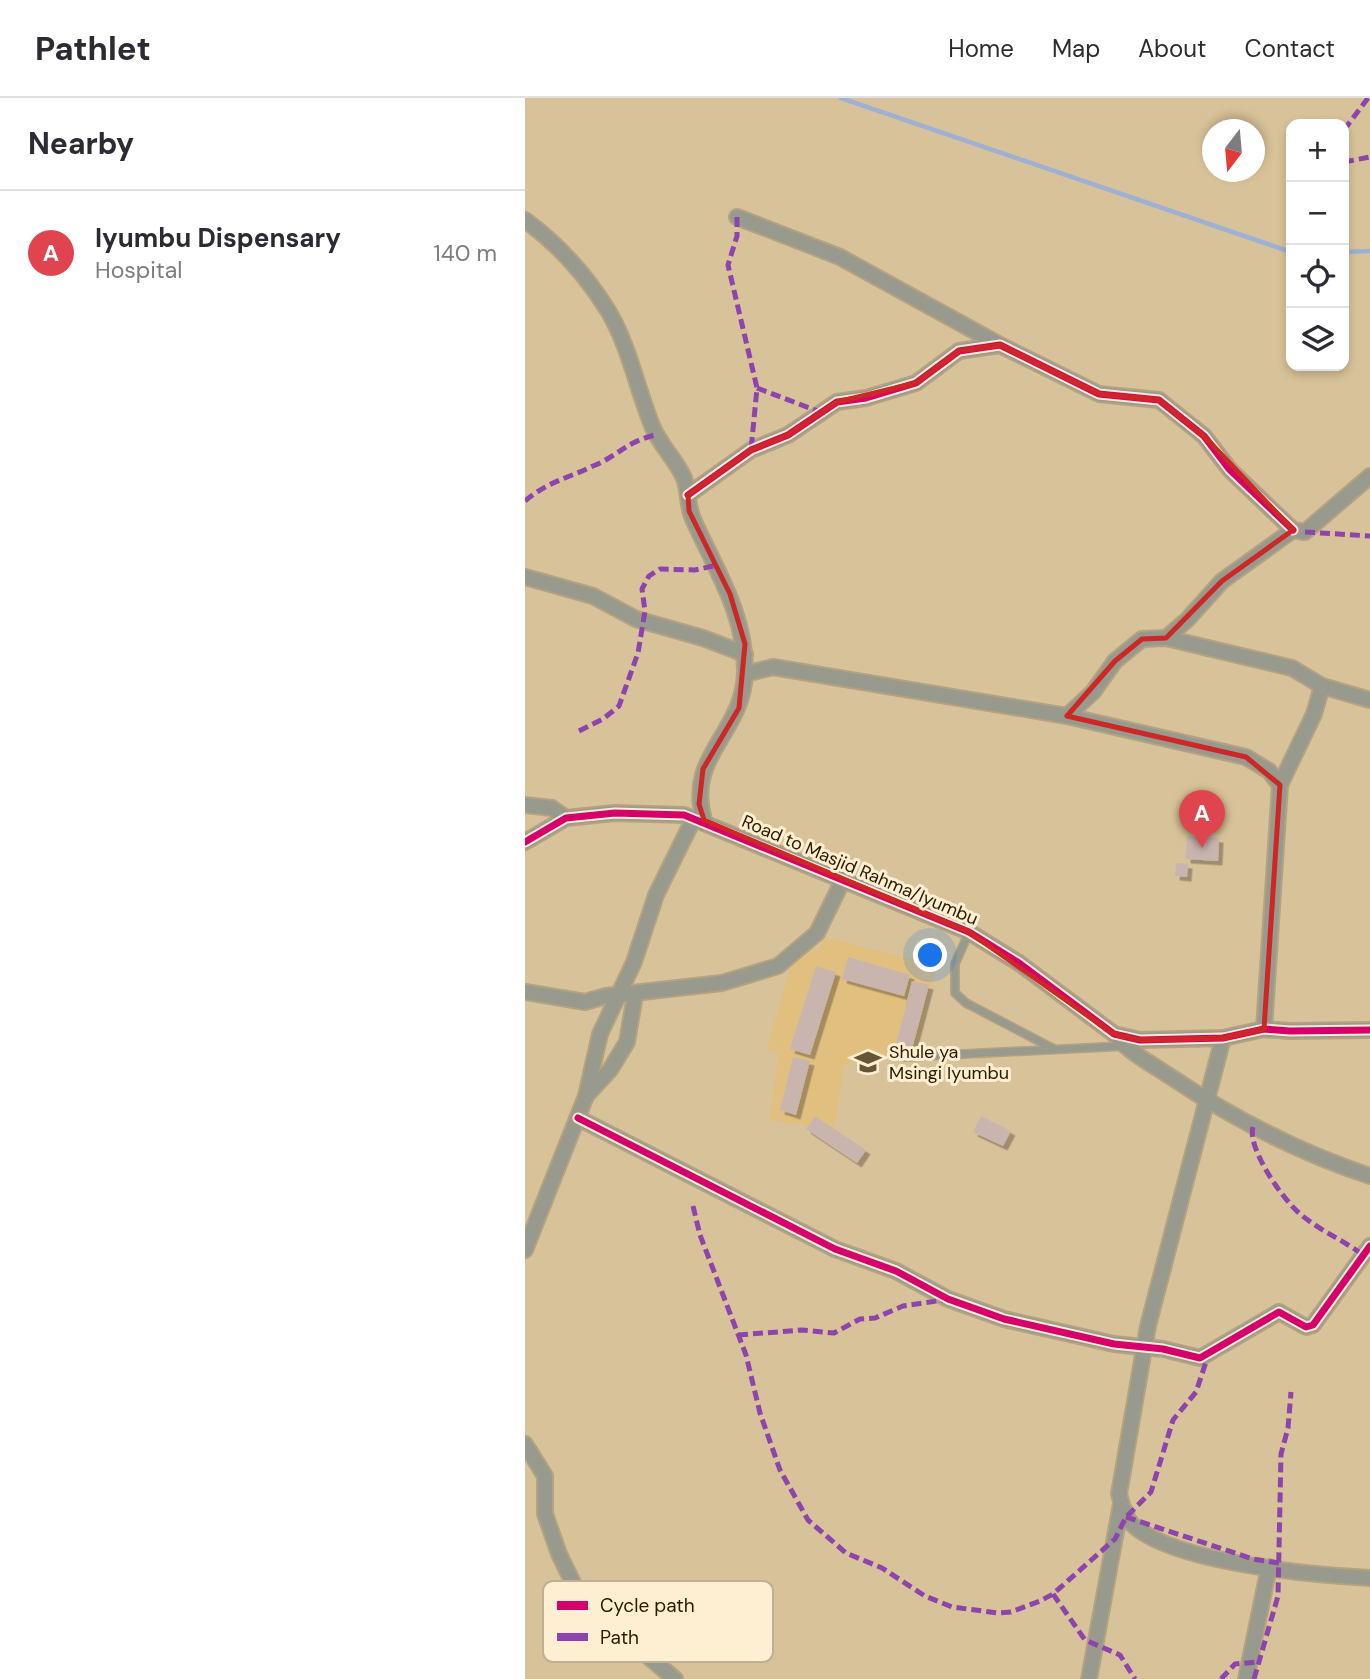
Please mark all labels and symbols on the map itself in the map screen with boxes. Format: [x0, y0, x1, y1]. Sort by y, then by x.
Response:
north arrow [1202, 119, 1265, 182]
pin: A [1179, 790, 1225, 848]
street label: Road to Masjid Rahma/Iyumbu [738, 809, 982, 931]
your location [913, 938, 947, 972]
place label: Shule ya Msingi Iyumbu [889, 1040, 1009, 1085]
school or university icon: Shule ya Msingi Iyumbu [853, 1047, 883, 1077]
legend [543, 1581, 773, 1662]
text: Cycle path [600, 1593, 695, 1618]
text: Path [600, 1625, 639, 1650]

